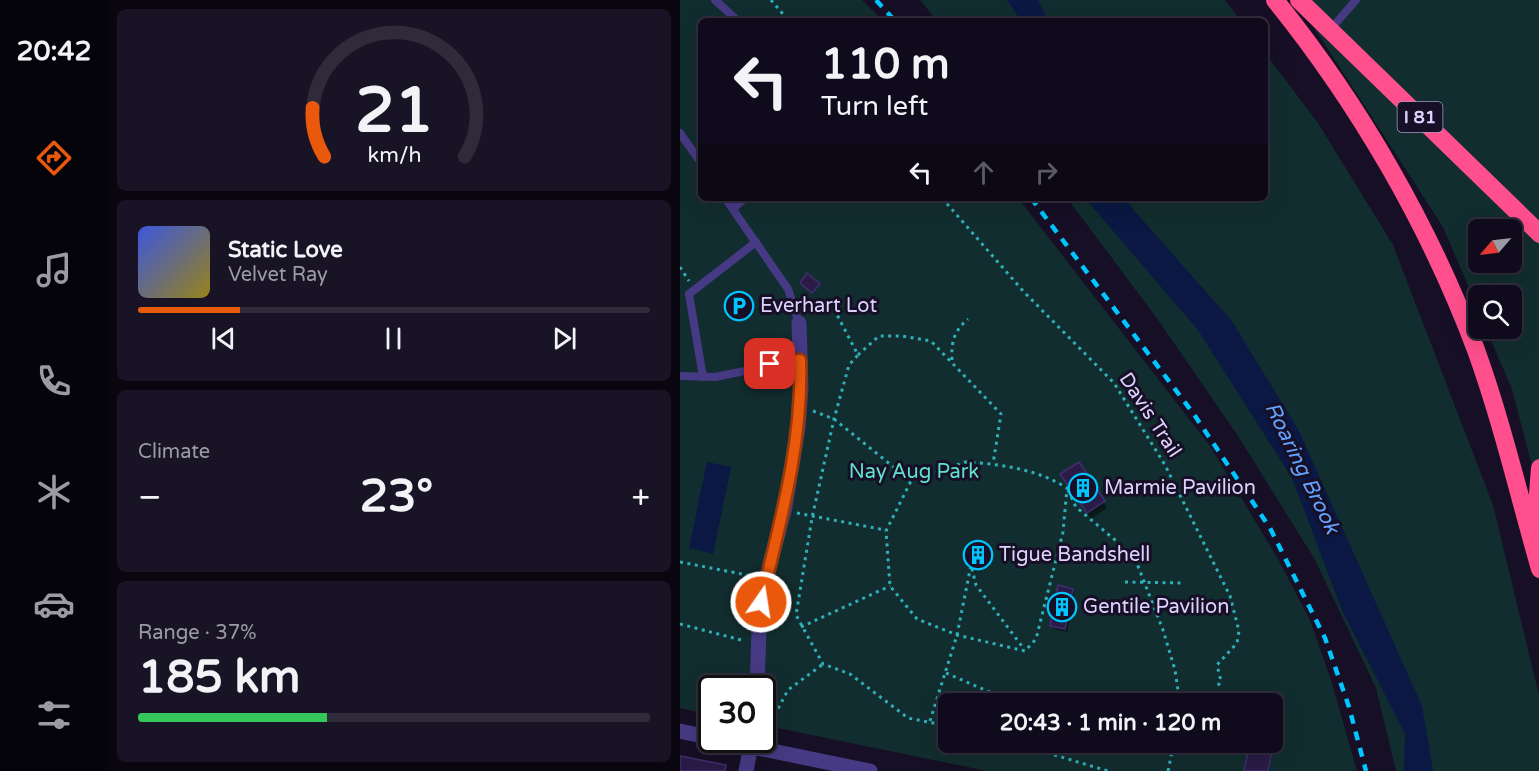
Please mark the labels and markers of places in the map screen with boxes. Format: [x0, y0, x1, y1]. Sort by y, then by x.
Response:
parking icon: Everhart Lot [723, 290, 755, 322]
place label: Everhart Lot [760, 294, 877, 318]
pin [744, 338, 795, 389]
building icon: Marmie Pavilion [1067, 472, 1099, 504]
place label: Marmie Pavilion [1104, 476, 1256, 500]
building icon: Tigue Bandshell [962, 539, 994, 571]
place label: Tigue Bandshell [999, 543, 1150, 567]
building icon: Gentile Pavilion [1046, 591, 1078, 623]
place label: Gentile Pavilion [1083, 595, 1229, 619]

